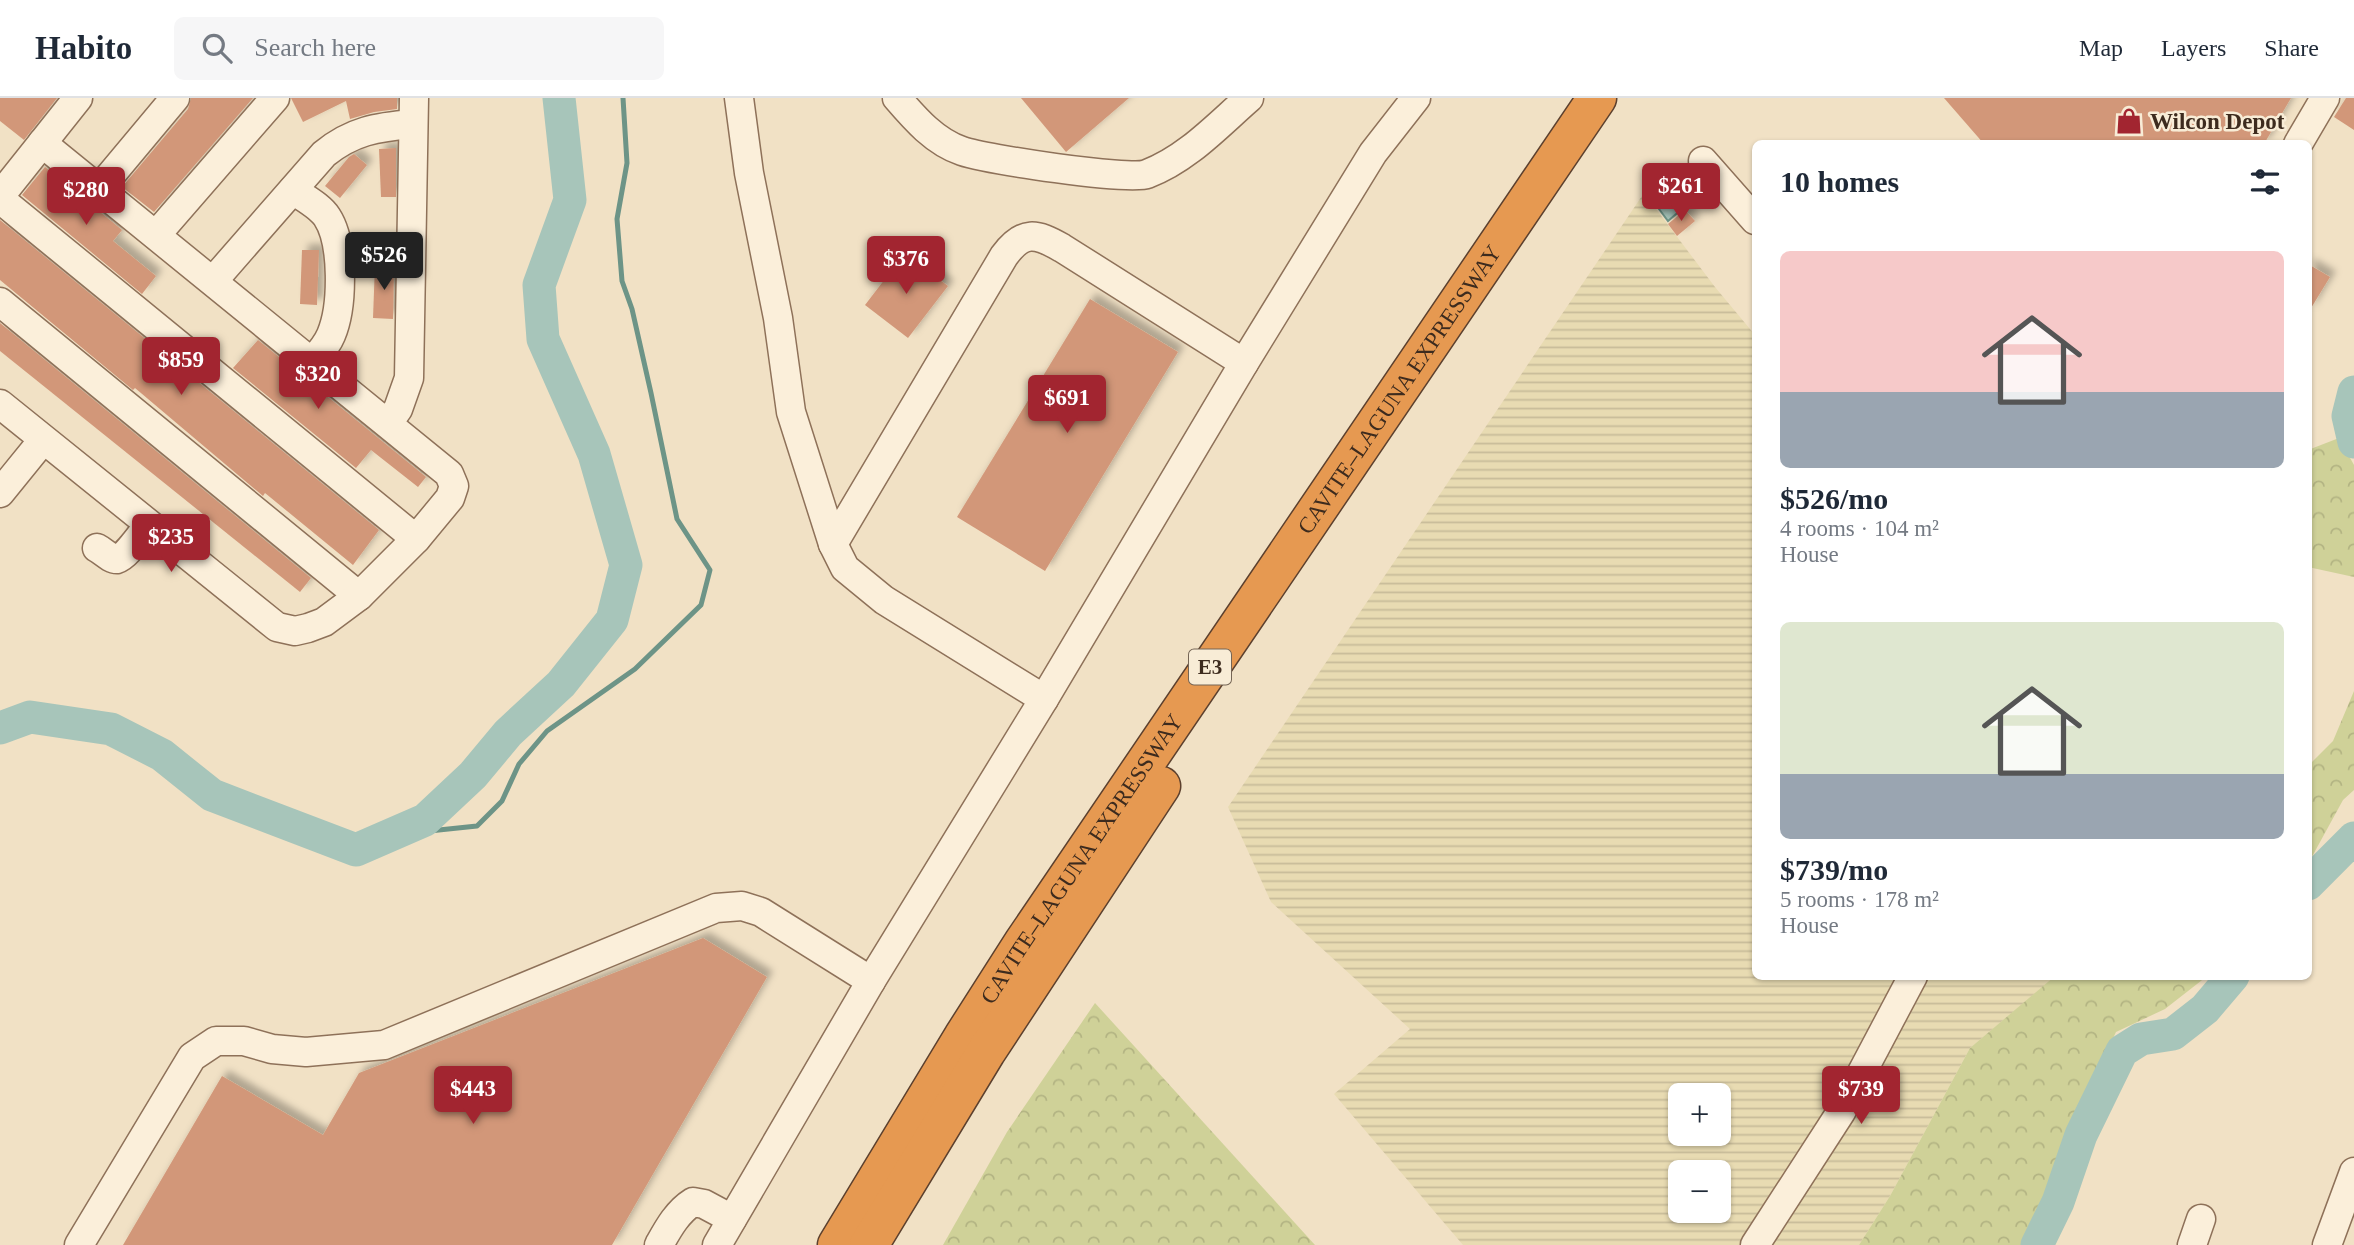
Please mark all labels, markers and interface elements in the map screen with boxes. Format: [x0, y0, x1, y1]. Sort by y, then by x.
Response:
search box [174, 17, 664, 80]
icon: search [198, 29, 236, 67]
text: Habito [35, 30, 132, 66]
text: Search here [254, 33, 376, 62]
text: Map [2079, 35, 2123, 61]
text: Layers [2161, 35, 2226, 61]
text: Share [2264, 35, 2319, 61]
shop icon: Wilcon Depot [2114, 106, 2144, 136]
place label: Wilcon Depot [2150, 109, 2285, 134]
icon: filters [2246, 163, 2284, 201]
pin: $261 [1640, 164, 1722, 223]
text: 10 homes [1780, 165, 1899, 198]
pin: $280 [45, 167, 127, 227]
text: $261 [1658, 173, 1704, 198]
text: $280 [63, 177, 109, 202]
pin: $526 [343, 232, 425, 292]
pin: $376 [865, 236, 947, 296]
street label: CAVITE–LAGUNA EXPRESSWAY [1293, 240, 1507, 539]
text: $526 [361, 242, 407, 267]
text: $376 [883, 246, 929, 271]
icon: home [1969, 297, 2095, 423]
pin: $859 [140, 338, 222, 397]
text: $859 [158, 347, 204, 372]
pin: $320 [277, 352, 359, 411]
text: $320 [295, 361, 341, 386]
pin: $691 [1026, 376, 1108, 435]
text: $691 [1044, 385, 1090, 410]
text: $526/mo [1780, 482, 1888, 515]
pin: $235 [130, 514, 212, 574]
text: 4 rooms · 104 m² [1780, 516, 1939, 541]
text: $235 [148, 524, 194, 549]
text: House [1780, 542, 1839, 567]
road number: E3 [1189, 650, 1231, 684]
icon: home [1969, 668, 2095, 794]
street label: CAVITE–LAGUNA EXPRESSWAY [976, 709, 1188, 1008]
text: $739/mo [1780, 853, 1888, 886]
text: 5 rooms · 178 m² [1780, 887, 1939, 912]
text: House [1780, 913, 1839, 938]
pin: $443 [432, 1066, 514, 1126]
pin: $739 [1820, 1066, 1902, 1126]
text: $443 [450, 1076, 496, 1101]
text: $739 [1838, 1076, 1884, 1101]
map controls [1668, 1083, 1731, 1223]
button: + [1668, 1083, 1731, 1146]
button: − [1668, 1160, 1731, 1223]

